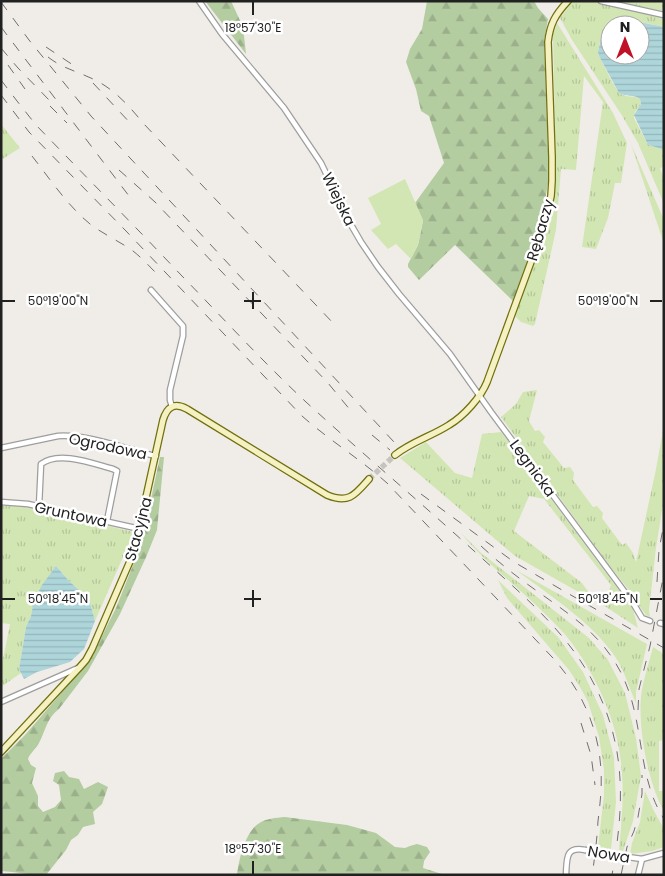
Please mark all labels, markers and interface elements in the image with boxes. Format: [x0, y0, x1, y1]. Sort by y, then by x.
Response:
north arrow [600, 15, 650, 65]
text: N [620, 17, 630, 37]
text: 18°57'30"E [225, 19, 281, 36]
street label: Wiejska [317, 169, 361, 229]
street label: Rębaczy [521, 196, 559, 263]
text: 50°19'00"N [28, 292, 88, 309]
text: 50°19'00"N [578, 292, 638, 309]
street label: Ogrodowa [67, 427, 149, 465]
street label: Legnicka [505, 435, 561, 501]
street label: Stacyjna [119, 495, 157, 563]
street label: Gruntowa [33, 496, 109, 532]
text: 50°18'45"N [28, 590, 88, 607]
text: 50°18'45"N [578, 590, 638, 607]
text: 18°57'30"E [225, 840, 281, 857]
street label: Nowa [586, 840, 632, 868]

